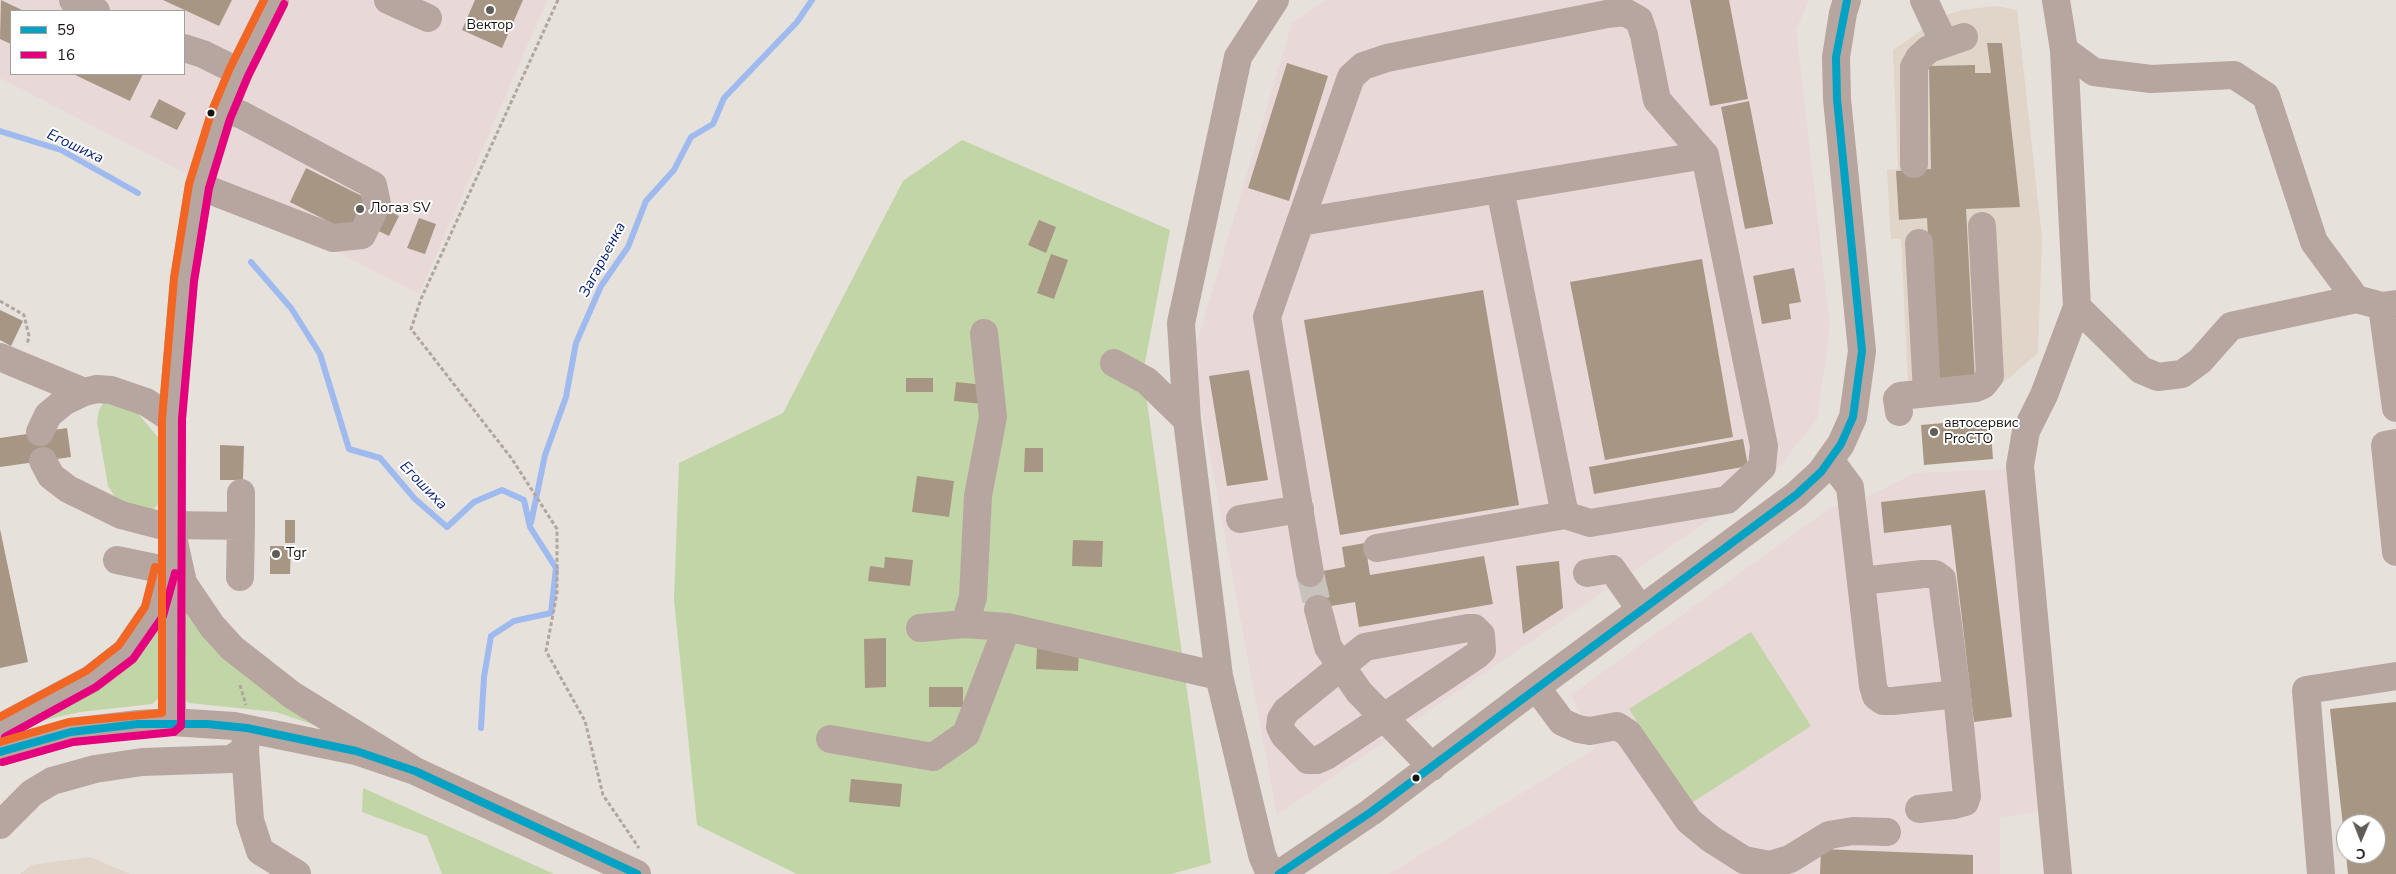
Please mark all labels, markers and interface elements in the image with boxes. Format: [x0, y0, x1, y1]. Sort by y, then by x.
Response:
marker: Вектор [484, 4, 496, 16]
legend [10, 10, 185, 75]
place label: Вектор [467, 18, 513, 34]
text: 59 [57, 20, 75, 40]
text: 16 [57, 45, 75, 65]
unlabelled marker [206, 108, 216, 118]
water label: Егошиха [44, 126, 106, 168]
place label: Логаз SV [370, 201, 431, 217]
marker: Логаз SV [354, 203, 366, 215]
water label: Загарьенка [576, 220, 630, 300]
place label: автосервис ProСТО [1944, 416, 2018, 448]
marker: автосервис ProСТО [1928, 426, 1940, 438]
water label: Егошиха [395, 458, 451, 514]
place label: Tgr [286, 546, 307, 562]
marker: Tgr [270, 548, 282, 560]
unlabelled marker [1411, 773, 1421, 783]
north arrow [2336, 814, 2386, 864]
text: С [2356, 844, 2366, 863]

